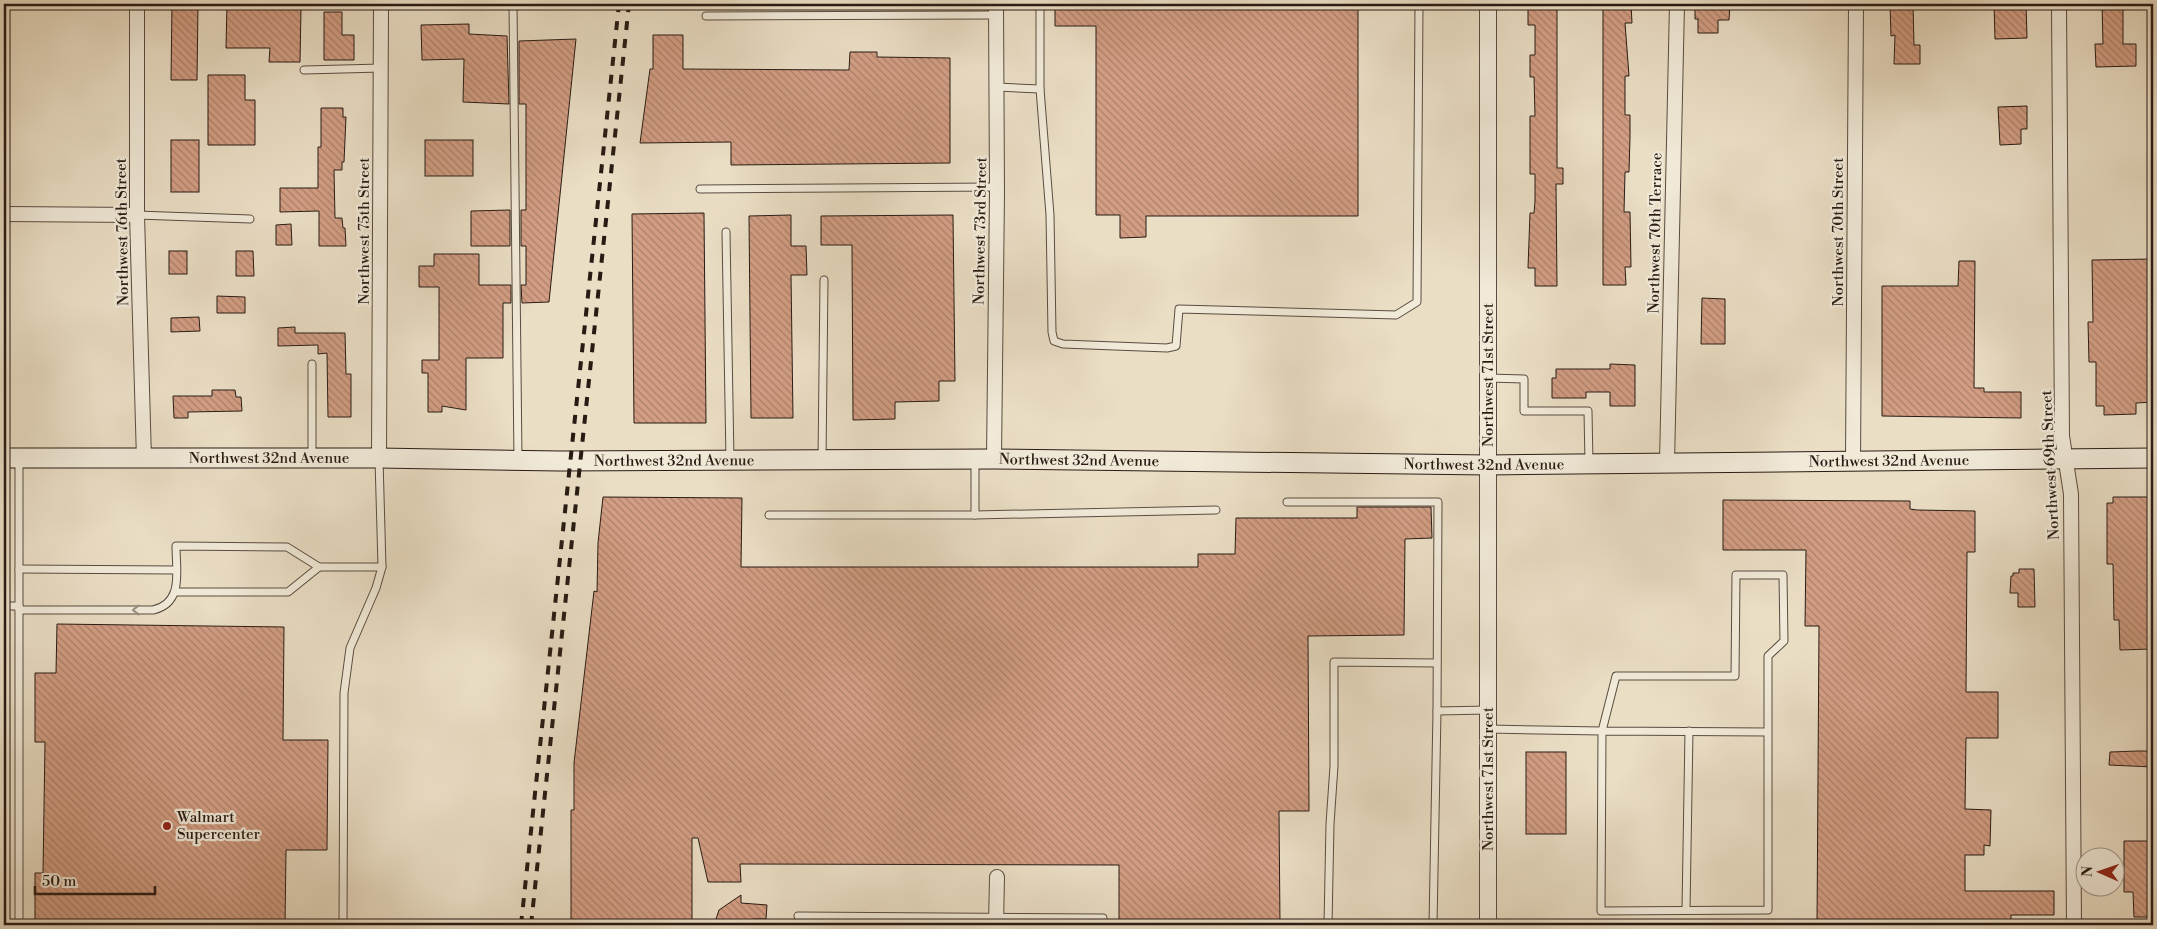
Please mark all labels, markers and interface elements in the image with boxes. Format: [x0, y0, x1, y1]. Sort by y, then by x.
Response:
street label: Northwest 70th Terrace [1645, 152, 1666, 314]
street label: Northwest 73rd Street [970, 156, 991, 305]
street label: Northwest 76th Street [112, 157, 133, 306]
street label: Northwest 75th Street [355, 157, 374, 305]
street label: Northwest 70th Street [1829, 157, 1848, 306]
street label: Northwest 71st Street [1479, 302, 1498, 447]
street label: Northwest 69th Street [2037, 389, 2064, 540]
street label: Northwest 32nd Avenue [189, 449, 349, 468]
street label: Northwest 32nd Avenue [999, 450, 1159, 471]
street label: Northwest 32nd Avenue [594, 451, 754, 471]
street label: Northwest 32nd Avenue [1809, 451, 1969, 472]
street label: Northwest 32nd Avenue [1404, 455, 1564, 475]
one-way arrow [131, 605, 139, 615]
street label: Northwest 71st Street [1479, 706, 1498, 851]
place label: Walmart Supercenter [176, 808, 261, 844]
marker: Walmart Supercenter [161, 820, 173, 832]
north arrow [2074, 846, 2124, 896]
scale bar [35, 864, 155, 896]
text: N [2079, 866, 2097, 877]
text: 50 m [42, 872, 76, 891]

